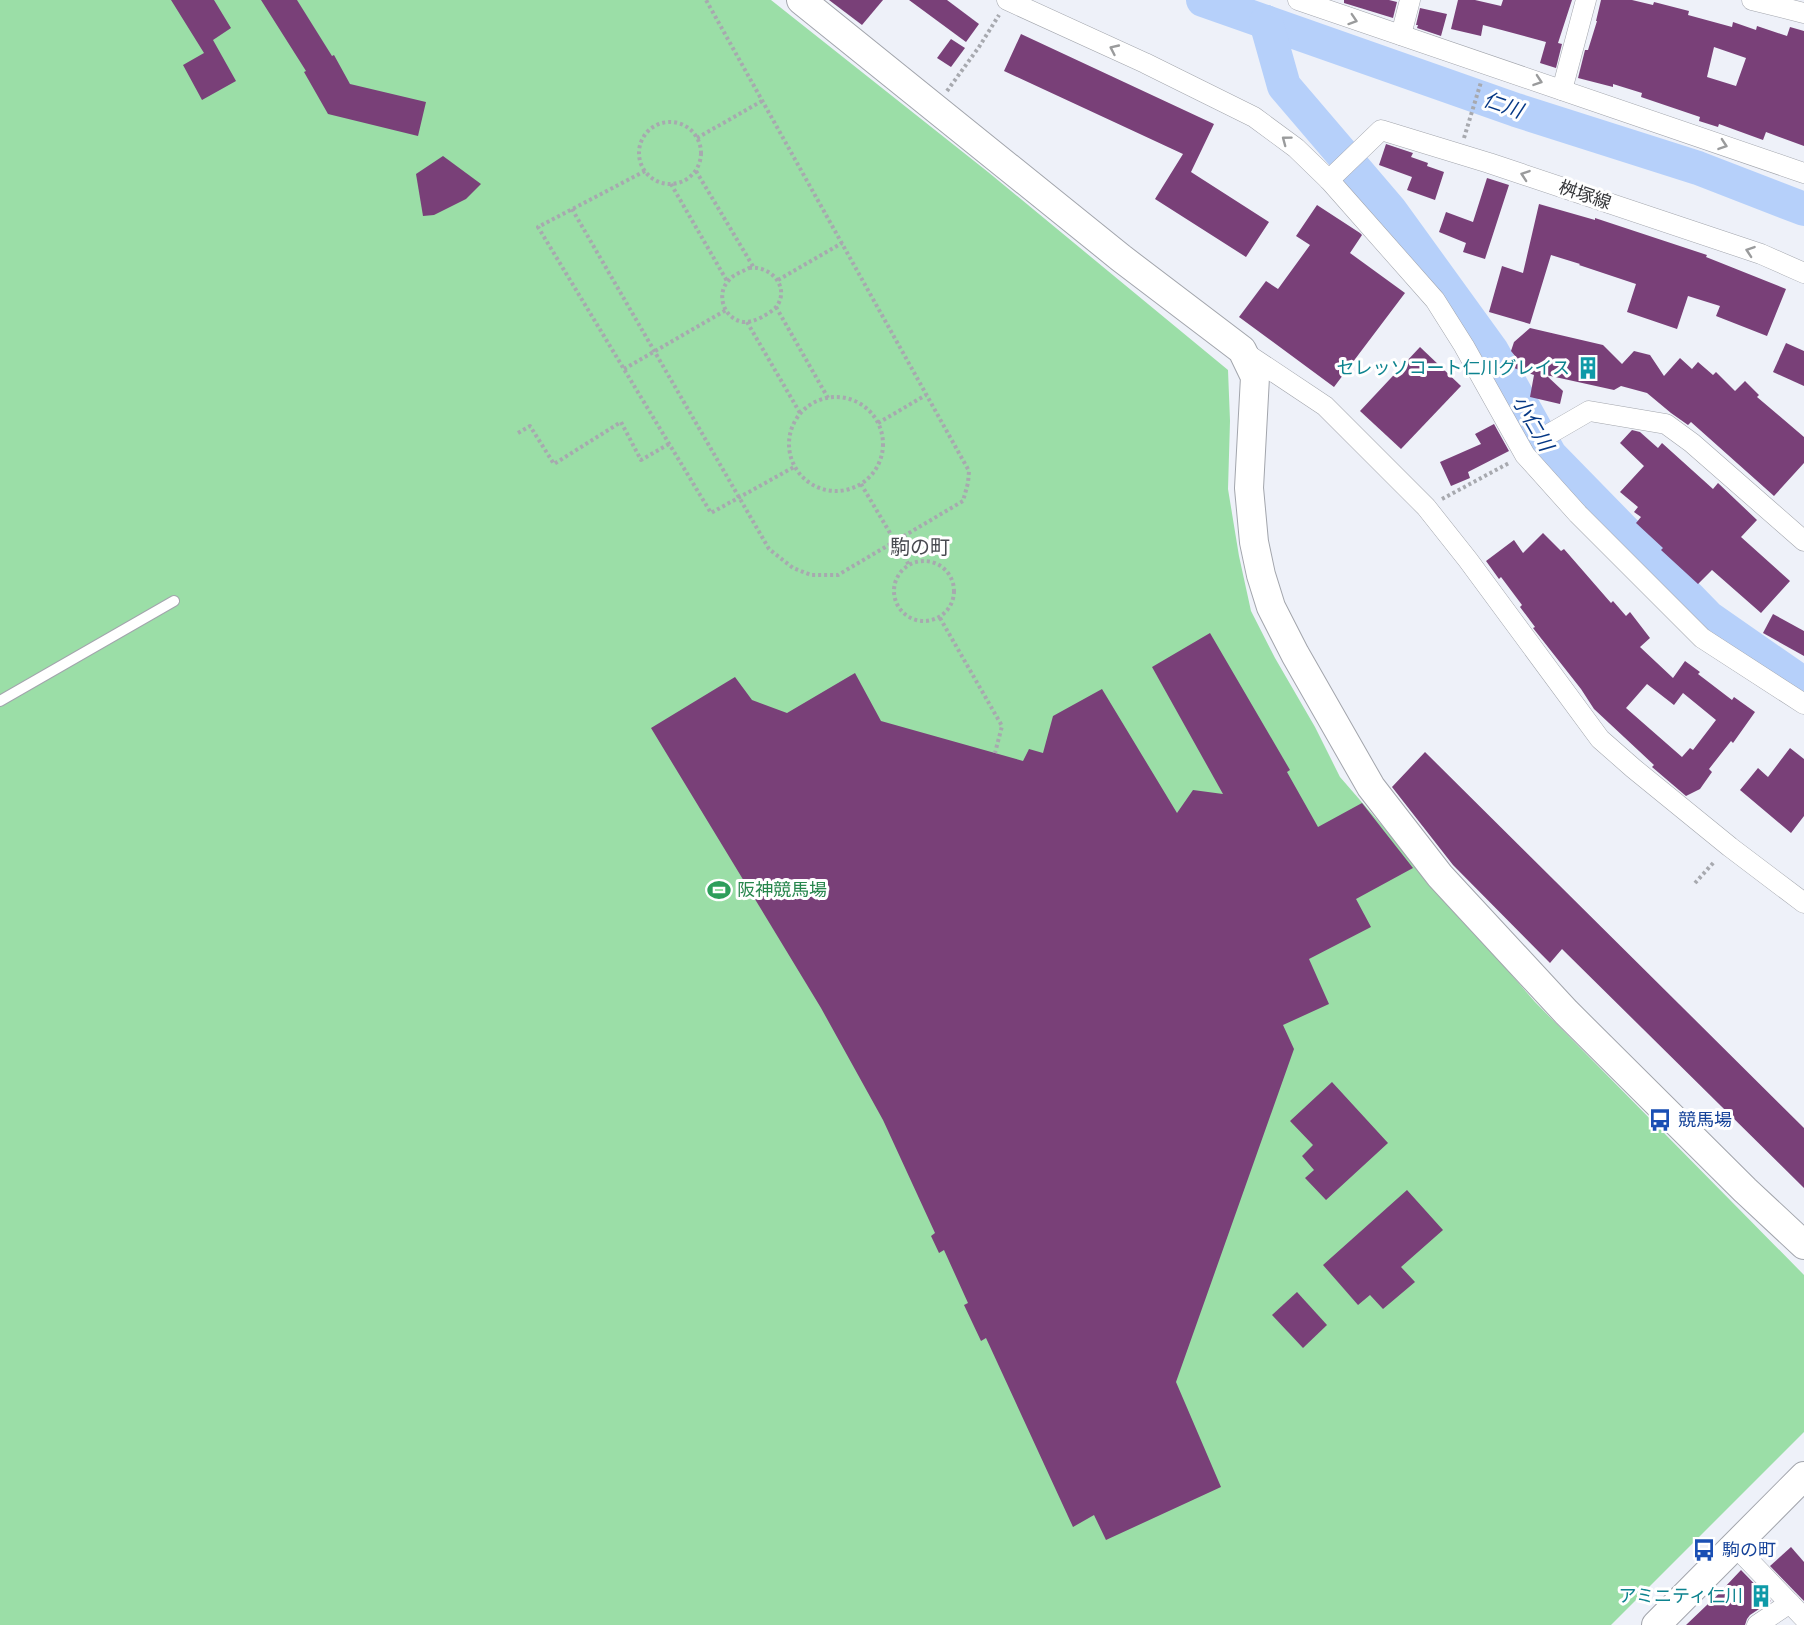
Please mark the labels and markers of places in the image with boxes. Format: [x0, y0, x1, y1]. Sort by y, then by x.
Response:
place label: セレッソコート仁川グレイス [1337, 355, 1570, 379]
building icon: セレッソコート仁川グレイス [1575, 355, 1601, 381]
sports icon: 阪神競馬場 [706, 877, 732, 903]
place label: 阪神競馬場 [737, 877, 827, 901]
bus stop icon: 競馬場 [1647, 1107, 1673, 1133]
place label: 競馬場 [1678, 1107, 1732, 1131]
bus stop icon: 駒の町 [1691, 1537, 1717, 1563]
place label: 駒の町 [1722, 1537, 1776, 1561]
place label: アミニティ仁川 [1618, 1583, 1743, 1607]
building icon: アミニティ仁川 [1748, 1583, 1774, 1609]

